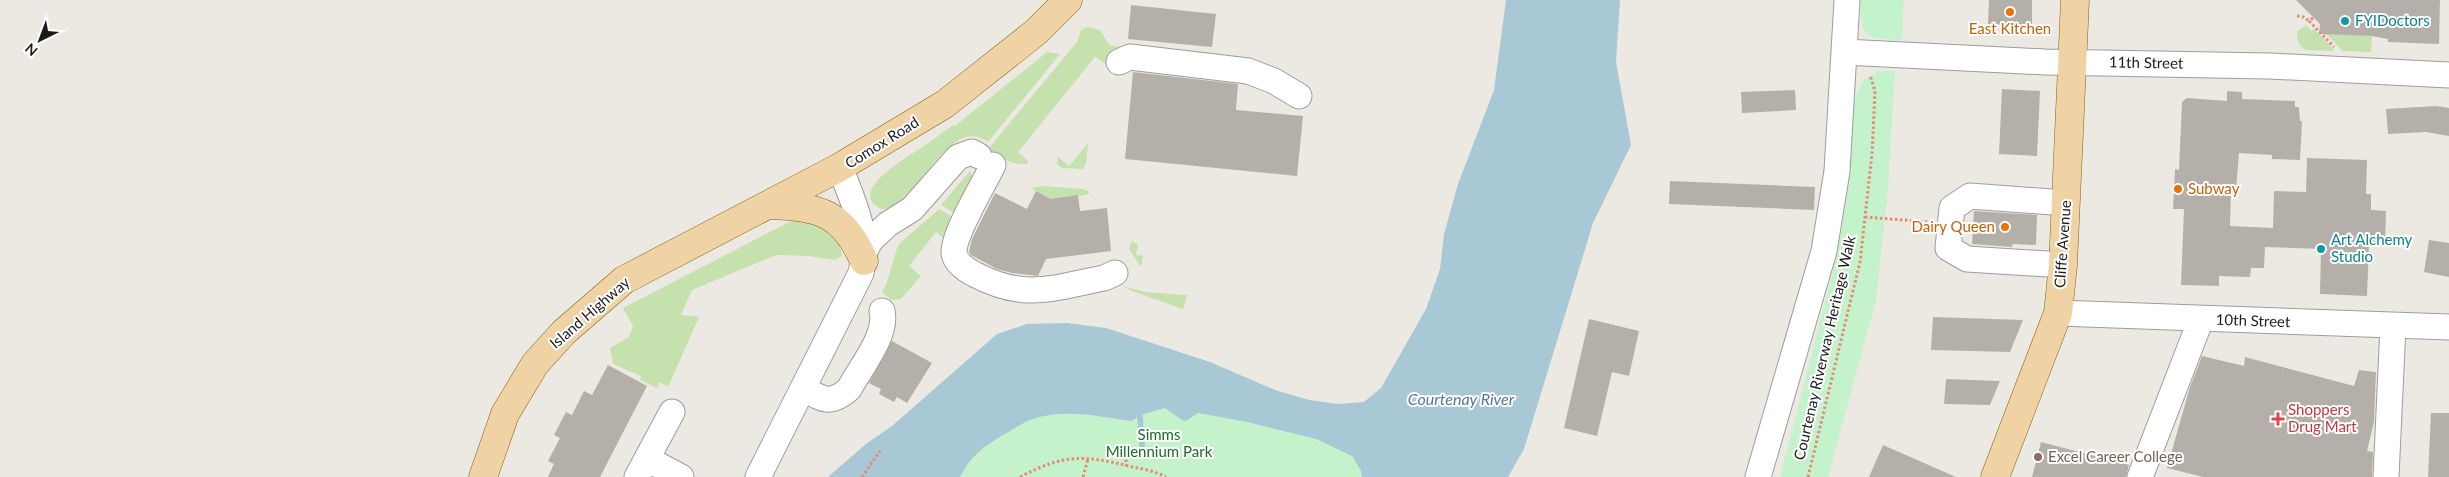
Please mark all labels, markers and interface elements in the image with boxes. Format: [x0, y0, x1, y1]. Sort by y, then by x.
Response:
marker: East Kitchen [2004, 6, 2016, 18]
place label: FYIDoctors [2355, 11, 2430, 29]
north arrow [15, 15, 65, 65]
marker: FYIDoctors [2339, 15, 2351, 27]
place label: East Kitchen [1969, 19, 2051, 37]
text: N [21, 40, 41, 60]
street label: 11th Street [2109, 52, 2184, 72]
street label: Comox Road [841, 112, 922, 172]
place label: Subway [2188, 179, 2240, 197]
marker: Subway [2172, 183, 2184, 195]
street label: Cliffe Avenue [2050, 199, 2074, 288]
place label: Dairy Queen [1912, 217, 1995, 235]
marker: Dairy Queen [1999, 221, 2011, 233]
place label: Art Alchemy Studio [2331, 230, 2413, 265]
street label: Courtenay Riverway Heritage Walk [1789, 233, 1859, 462]
marker: Art Alchemy Studio [2315, 243, 2327, 255]
street label: Island Highway [546, 273, 633, 352]
street label: 10th Street [2216, 310, 2291, 330]
water label: Courtenay River [1408, 389, 1515, 408]
place label: Shoppers Drug Mart [2288, 400, 2357, 435]
marker: Shoppers Drug Mart [2272, 413, 2284, 425]
park label: Simms Millennium Park [1106, 425, 1213, 460]
place label: Excel Career College [2048, 447, 2183, 465]
marker: Excel Career College [2032, 451, 2044, 463]

